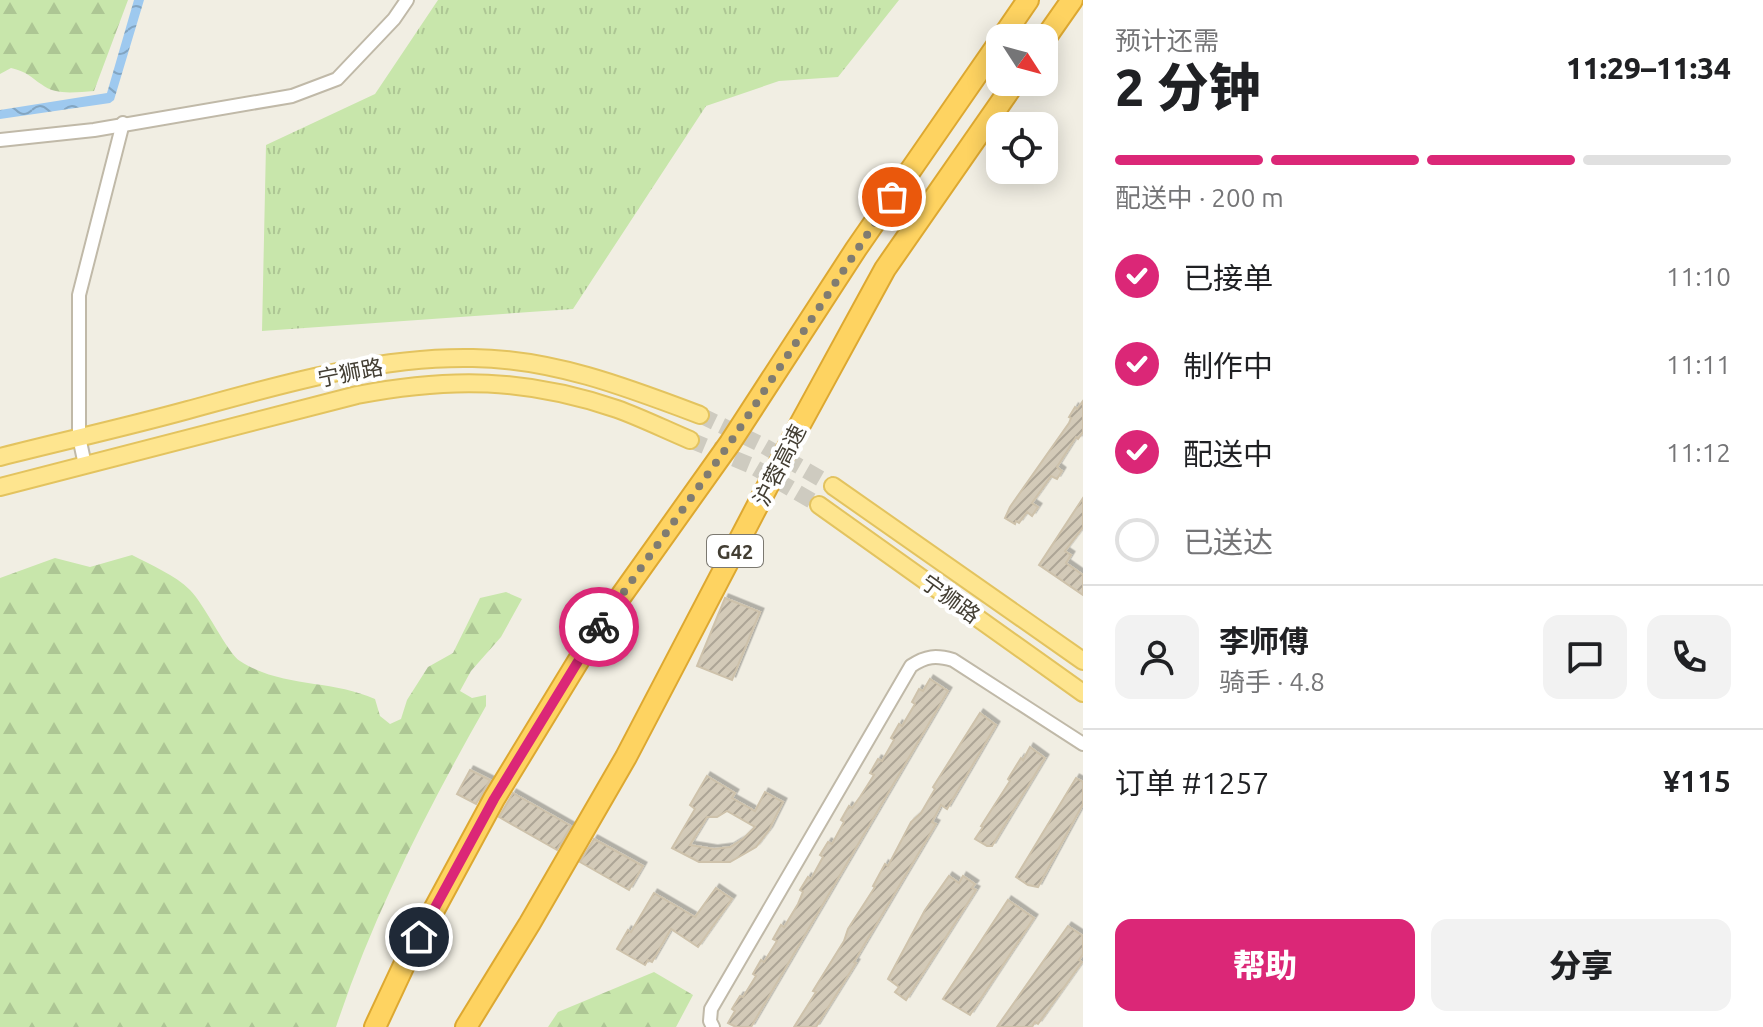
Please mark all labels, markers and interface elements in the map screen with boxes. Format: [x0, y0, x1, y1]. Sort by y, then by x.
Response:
north arrow [986, 24, 1058, 96]
map controls [986, 24, 1058, 184]
text: 预计还需 [1115, 26, 1219, 55]
text: 11:29–11:34 [1566, 51, 1731, 85]
text: 2 分钟 [1115, 58, 1261, 116]
button: locate [986, 112, 1058, 184]
pin [858, 163, 926, 231]
icon: bag [870, 175, 914, 219]
text: 配送中 · 200 m [1115, 183, 1284, 212]
icon: check [1115, 254, 1159, 298]
text: 已接单 [1183, 261, 1273, 295]
text: 11:10 [1666, 262, 1731, 291]
icon: check [1115, 342, 1159, 386]
text: 制作中 [1183, 349, 1273, 383]
text: 11:11 [1666, 350, 1731, 379]
street label: 宁狮路 [315, 353, 385, 391]
street label: 沪蓉高速 [748, 420, 810, 510]
icon: check [1115, 430, 1159, 474]
text: 配送中 [1183, 437, 1273, 471]
text: 11:12 [1666, 438, 1731, 467]
text: 已送达 [1183, 525, 1273, 559]
road number: G42 [707, 535, 763, 567]
street label: 宁狮路 [917, 568, 985, 628]
courier [559, 587, 639, 667]
icon: bike [577, 605, 621, 649]
button: person [1115, 615, 1199, 699]
button: chat [1543, 615, 1627, 699]
button: phone [1647, 615, 1731, 699]
text: 李师傅 [1219, 624, 1309, 658]
text: 骑手 · 4.8 [1219, 667, 1325, 696]
text: ¥115 [1663, 764, 1731, 798]
text: 订单 #1257 [1115, 766, 1269, 800]
pin [385, 903, 453, 971]
icon: home [397, 915, 441, 959]
button: 帮助 [1115, 919, 1415, 1011]
button: 分享 [1431, 919, 1731, 1011]

